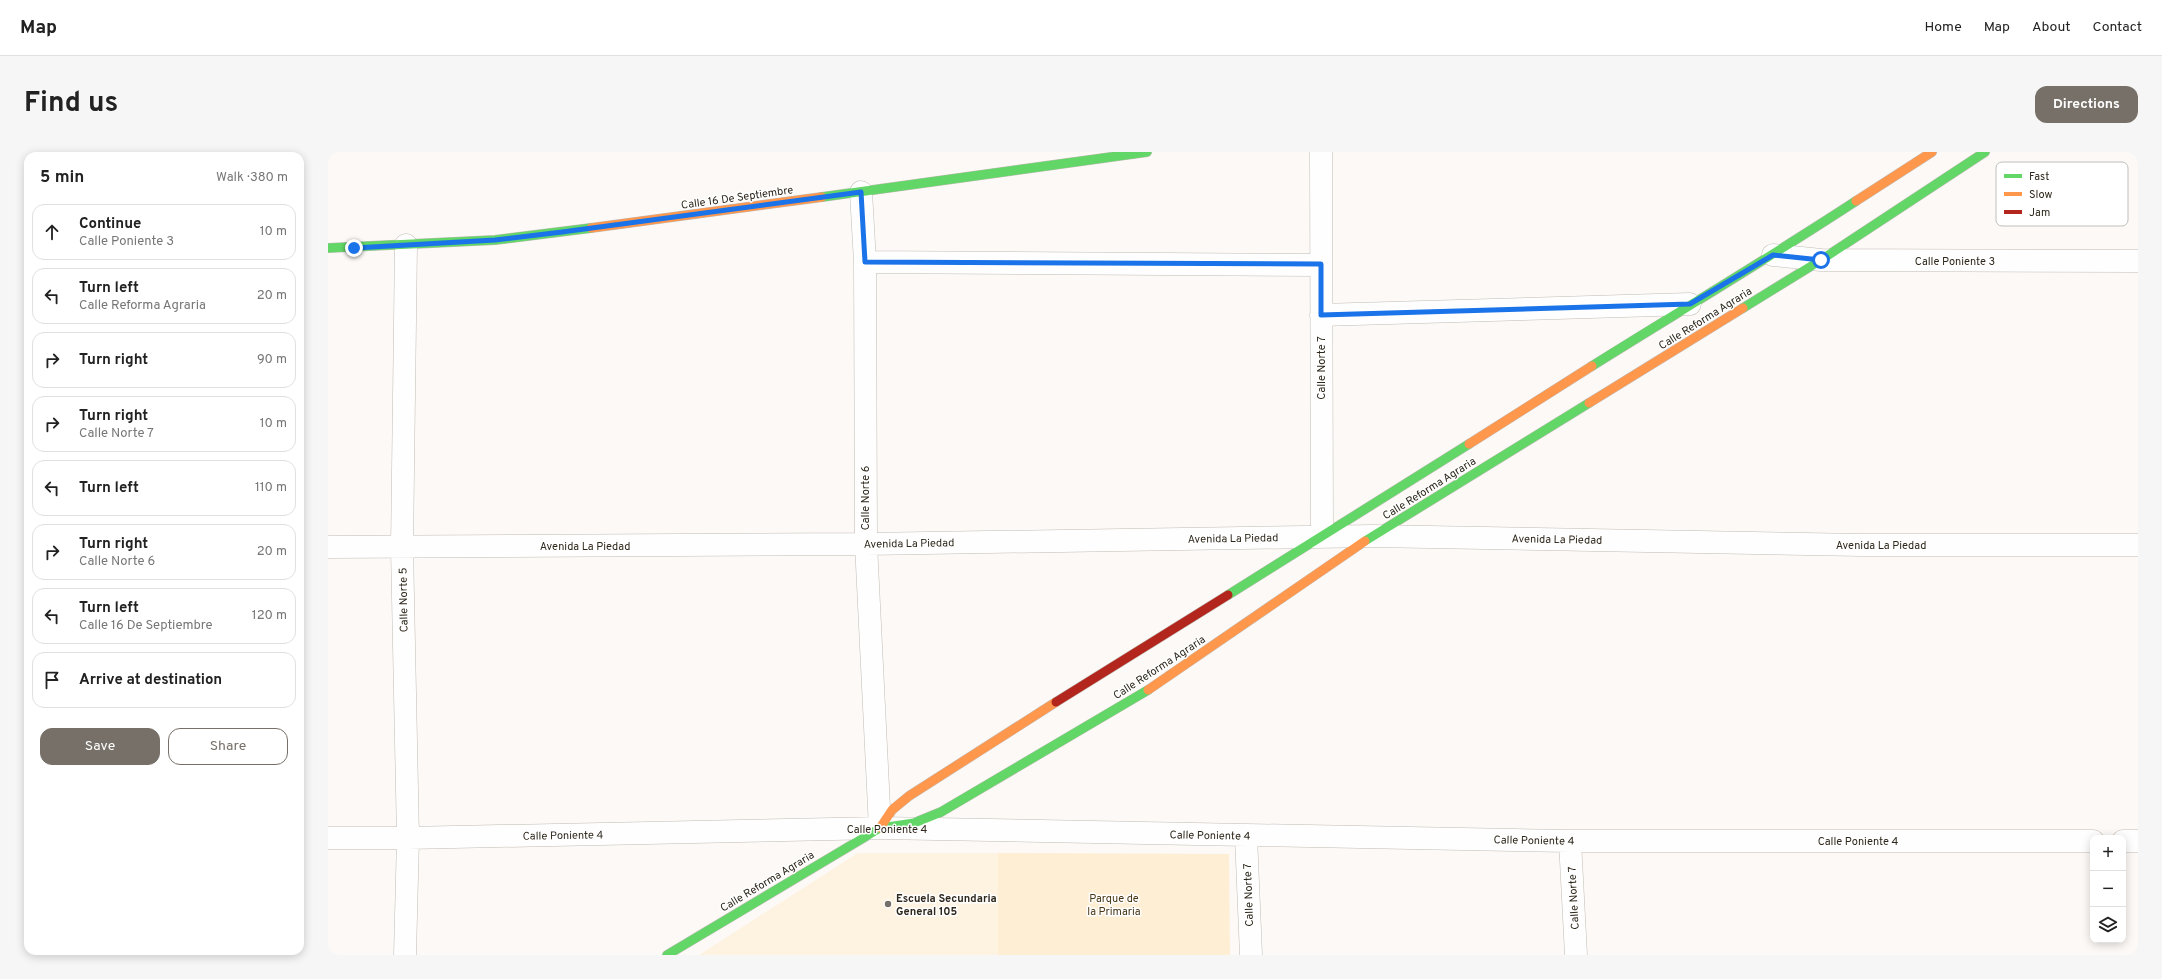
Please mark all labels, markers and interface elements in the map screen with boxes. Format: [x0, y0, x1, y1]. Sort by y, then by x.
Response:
text: Map [20, 16, 57, 40]
text: Home [1925, 19, 1962, 36]
text: Map [1984, 19, 2010, 36]
text: About [2032, 19, 2071, 36]
text: Contact [2093, 19, 2142, 36]
text: Find us [24, 86, 118, 122]
button: Directions [2035, 86, 2138, 123]
legend [1996, 162, 2128, 226]
text: 5 min [40, 167, 84, 189]
text: Walk · 380 m [216, 170, 288, 186]
text: Fast [2029, 170, 2049, 184]
street label: Calle 16 De Septiembre [680, 183, 794, 213]
text: Slow [2029, 188, 2052, 202]
text: Jam [2029, 206, 2050, 220]
text: Continue [79, 215, 141, 234]
icon: ahead [41, 221, 63, 243]
text: 10 m [260, 224, 287, 240]
text: Calle Poniente 3 [79, 234, 174, 250]
route end [345, 239, 363, 257]
route start [1812, 251, 1830, 269]
street label: Calle Poniente 3 [1915, 255, 1995, 269]
text: Turn left [79, 279, 139, 298]
street label: Calle Reforma Agraria [1656, 284, 1755, 353]
icon: left [41, 285, 63, 307]
text: 20 m [257, 288, 287, 304]
text: Calle Reforma Agraria [79, 298, 206, 314]
street label: Calle Norte 7 [1315, 336, 1329, 400]
icon: right [41, 349, 63, 371]
text: Turn right [79, 351, 148, 370]
text: 90 m [257, 352, 287, 368]
text: Turn right [79, 407, 148, 426]
icon: right [41, 413, 63, 435]
text: 10 m [260, 416, 287, 432]
text: Calle Norte 7 [79, 426, 154, 442]
street label: Calle Reforma Agraria [1380, 454, 1479, 523]
street label: Calle Norte 6 [859, 466, 873, 530]
icon: left [41, 477, 63, 499]
text: Turn left [79, 479, 139, 498]
text: 110 m [255, 480, 287, 496]
street label: Avenida La Piedad [1188, 531, 1279, 547]
street label: Avenida La Piedad [1511, 532, 1602, 548]
text: Turn right [79, 535, 148, 554]
street label: Avenida La Piedad [864, 536, 955, 552]
street label: Avenida La Piedad [1836, 539, 1926, 553]
street label: Avenida La Piedad [540, 540, 630, 554]
icon: right [41, 541, 63, 563]
text: 20 m [257, 544, 287, 560]
text: Calle Norte 6 [79, 554, 155, 570]
street label: Calle Norte 5 [396, 567, 412, 633]
text: Turn left [79, 599, 139, 618]
icon: left [41, 605, 63, 627]
text: 120 m [252, 608, 287, 624]
text: Calle 16 De Septiembre [79, 618, 213, 634]
street label: Calle Reforma Agraria [1111, 633, 1209, 703]
icon: arrive [41, 669, 63, 691]
text: Arrive at destination [79, 671, 222, 690]
button: Save [40, 728, 160, 765]
button: Share [168, 728, 288, 765]
street label: Calle Poniente 4 [847, 823, 927, 837]
street label: Calle Poniente 4 [523, 828, 604, 844]
street label: Calle Poniente 4 [1170, 828, 1251, 844]
street label: Calle Poniente 4 [1494, 833, 1575, 849]
street label: Calle Poniente 4 [1818, 835, 1898, 849]
map controls [2090, 835, 2126, 943]
button: + [2090, 835, 2126, 871]
street label: Calle Reforma Agraria [718, 848, 817, 916]
street label: Calle Norte 7 [1241, 863, 1257, 927]
street label: Calle Norte 7 [1565, 866, 1583, 930]
button: − [2090, 871, 2126, 907]
place label: Escuela Secundaria General 105 [896, 892, 997, 919]
park label: Parque de la Primaria [1087, 892, 1141, 919]
marker: Escuela Secundaria General 105 [883, 899, 893, 909]
button: layers [2090, 907, 2126, 943]

